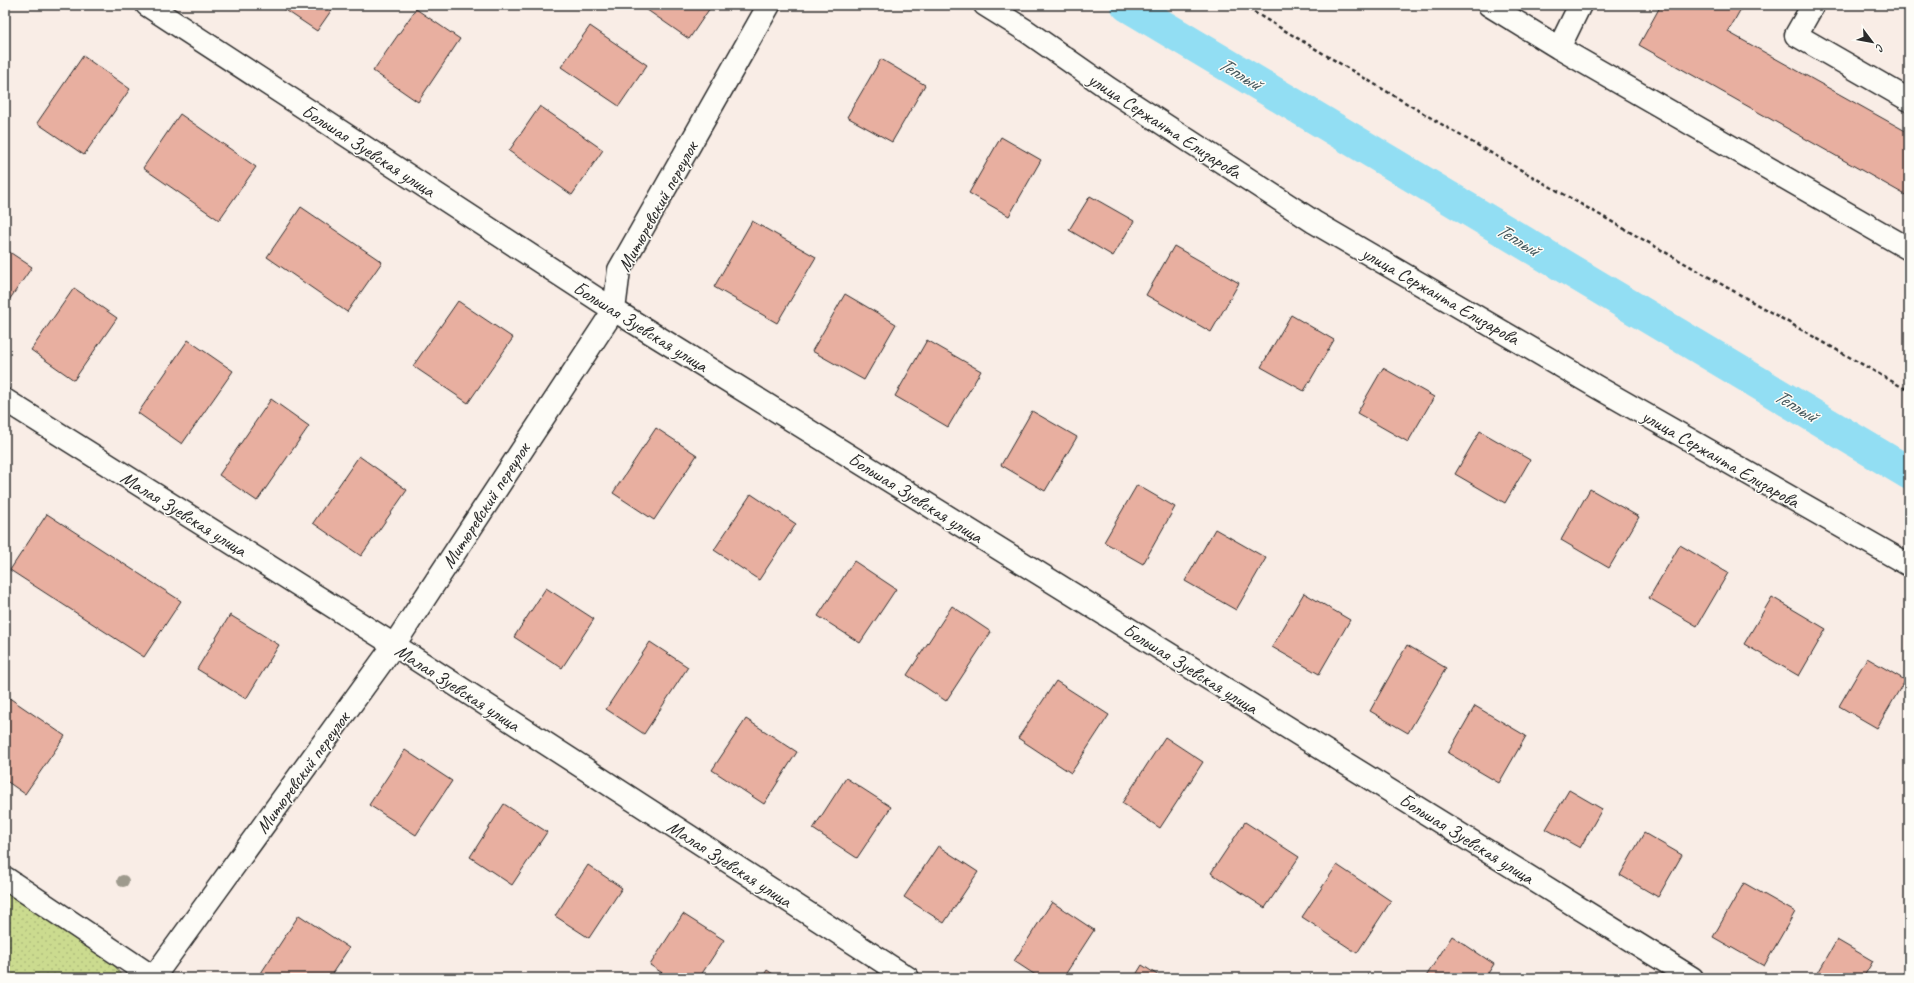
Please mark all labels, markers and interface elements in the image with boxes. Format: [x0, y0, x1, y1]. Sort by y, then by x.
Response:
north arrow [1852, 22, 1892, 62]
text: С [1872, 41, 1888, 55]
water label: Теплый [1214, 51, 1269, 98]
street label: улица Сержанта Елизарова [1083, 67, 1247, 185]
street label: Большая Зуевская улица [297, 99, 441, 204]
street label: Митюревский переулок [612, 136, 704, 276]
water label: Теплый [1492, 217, 1547, 264]
street label: улица Сержанта Елизарова [1357, 241, 1525, 352]
street label: Большая Зуевская улица [569, 276, 714, 379]
water label: Теплый [1770, 383, 1825, 430]
street label: улица Сержанта Елизарова [1637, 404, 1805, 515]
street label: Митюревский переулок [436, 437, 536, 573]
street label: Большая Зуевская улица [844, 447, 989, 550]
street label: Малая Зуевская улица [116, 466, 252, 563]
street label: Большая Зуевская улица [1119, 618, 1264, 721]
street label: Малая Зуевская улица [391, 639, 526, 738]
street label: Митюревский переулок [251, 705, 356, 838]
street label: Большая Зуевская улица [1395, 788, 1540, 891]
street label: Малая Зуевская улица [663, 815, 798, 914]

